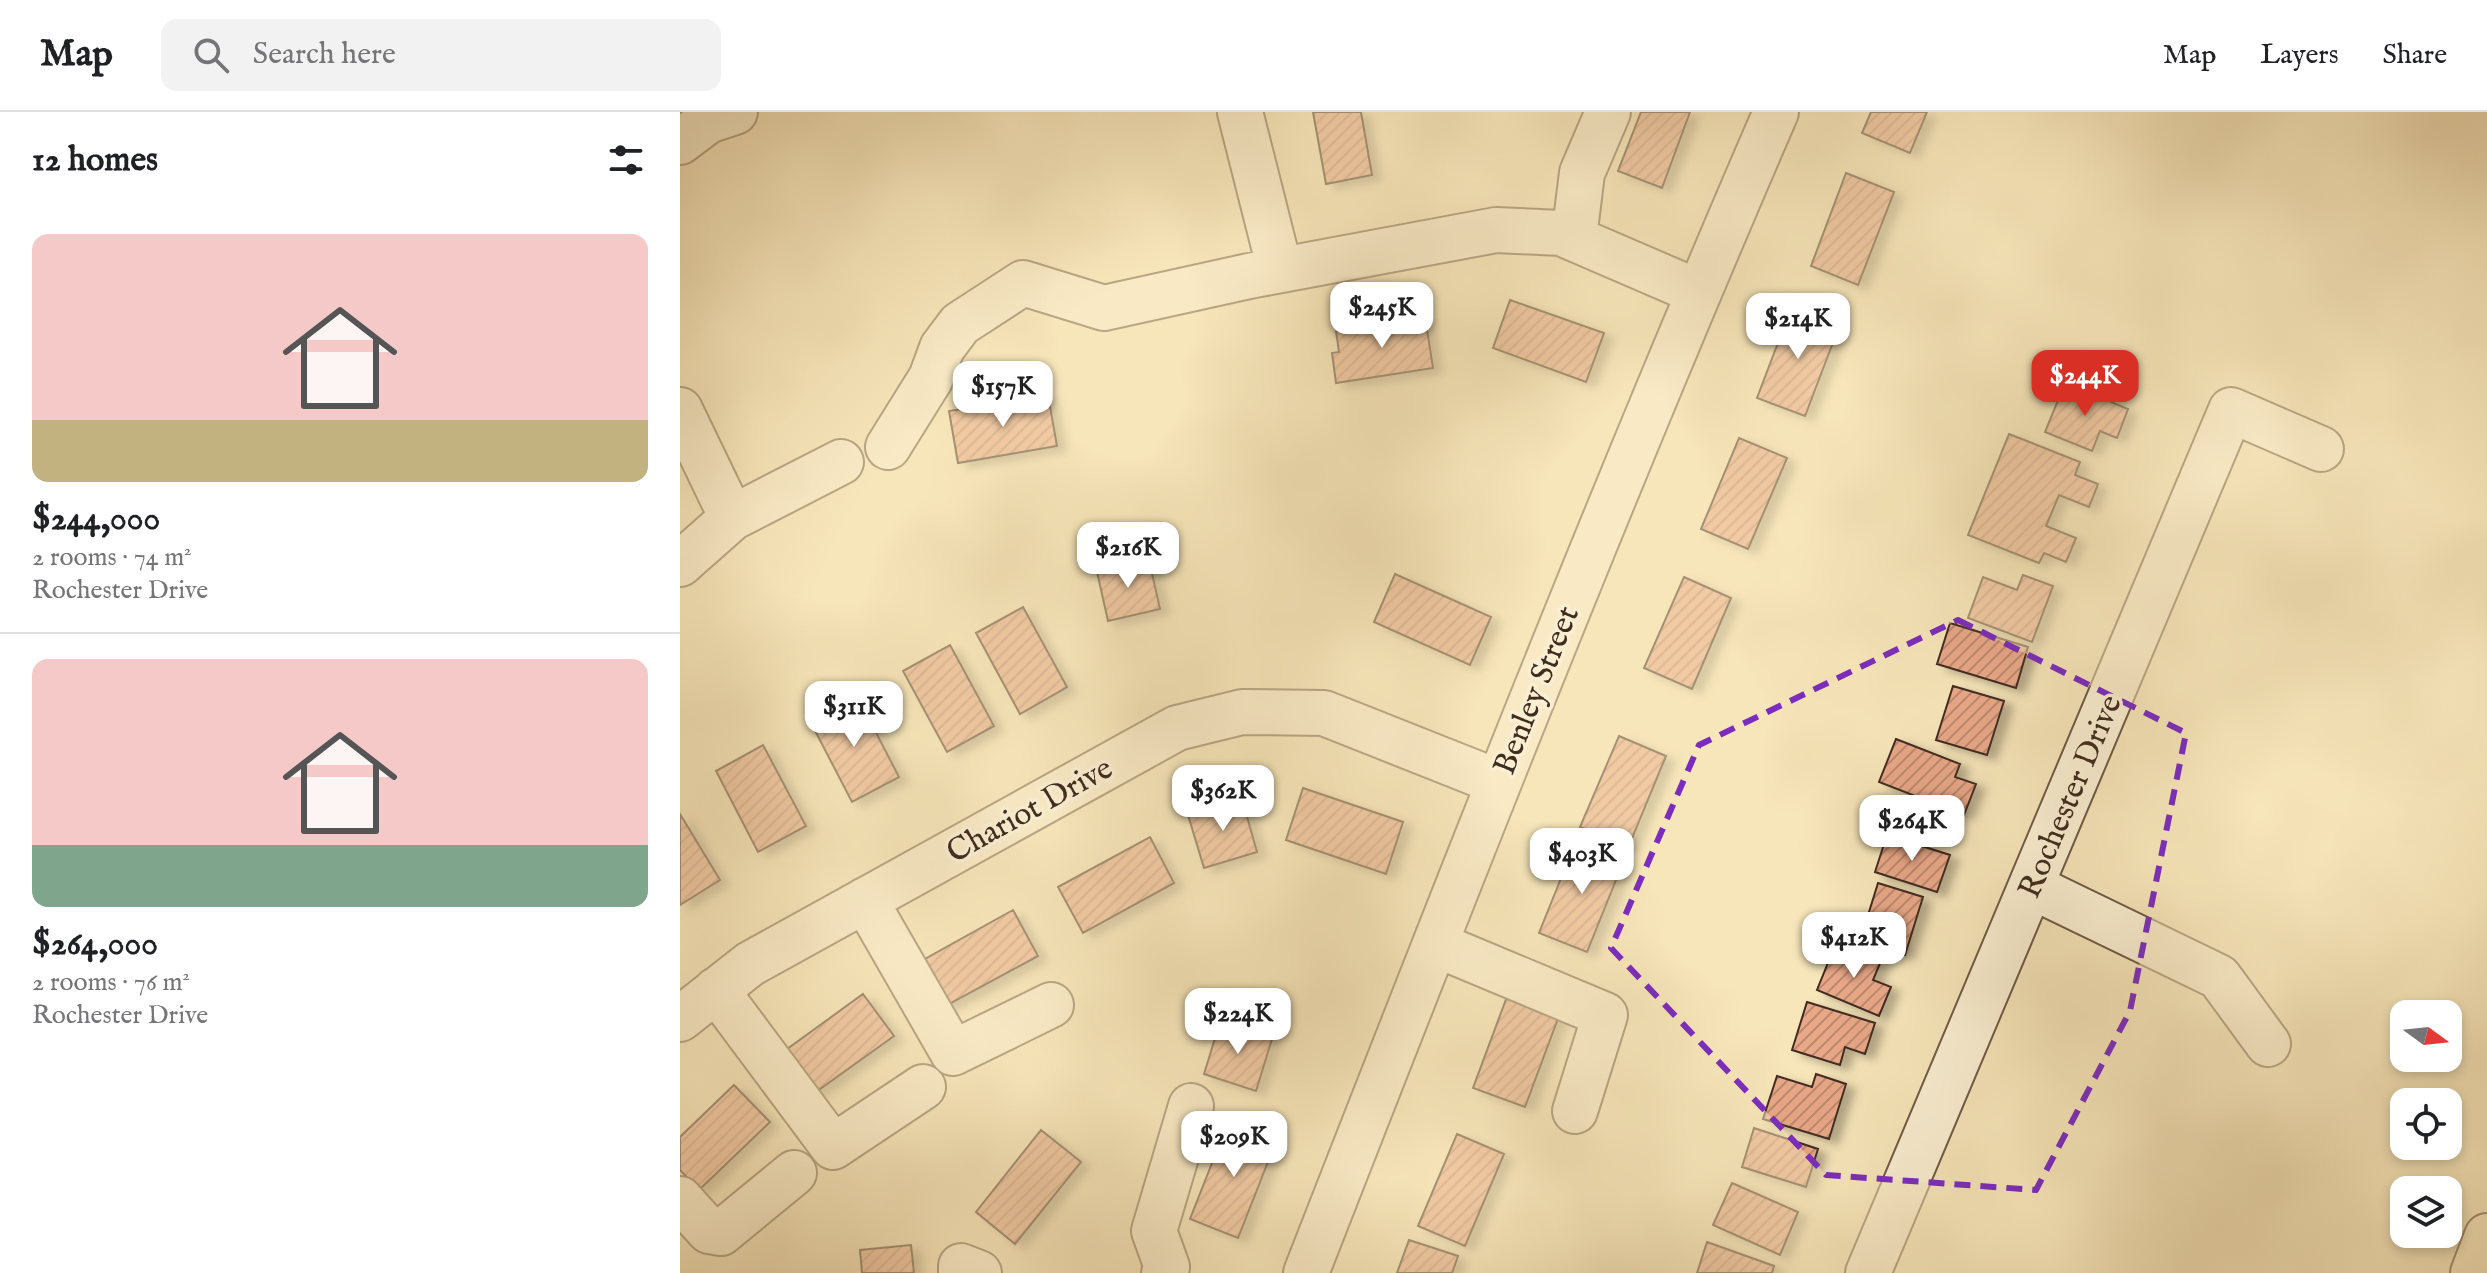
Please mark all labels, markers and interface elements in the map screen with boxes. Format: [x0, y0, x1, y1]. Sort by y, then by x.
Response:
search box [161, 19, 721, 91]
text: Map [40, 31, 113, 79]
icon: search [189, 33, 233, 77]
text: Search here [253, 36, 396, 74]
text: Map [2163, 38, 2216, 73]
text: Layers [2260, 38, 2339, 73]
text: Share [2383, 38, 2447, 73]
icon: filters [604, 138, 648, 182]
text: 12 homes [32, 139, 158, 182]
pin: $245K [1326, 282, 1438, 350]
icon: home [268, 286, 412, 430]
text: $245K [1348, 291, 1416, 324]
pin: $214K [1742, 293, 1854, 361]
text: $214K [1764, 302, 1832, 335]
pin: $244K [2029, 350, 2141, 418]
text: $244K [2050, 359, 2120, 392]
pin: $157K [947, 361, 1059, 429]
text: $157K [971, 370, 1035, 403]
text: $244,000 [32, 498, 160, 541]
pin: $216K [1072, 522, 1184, 590]
text: $216K [1095, 531, 1161, 564]
text: 2 rooms · 74 m² [32, 541, 192, 574]
text: Rochester Drive [32, 574, 208, 607]
street label: Benley Street [1485, 601, 1590, 781]
pin: $311K [798, 681, 910, 749]
street label: Rochester Drive [2010, 689, 2133, 905]
text: $311K [823, 690, 885, 723]
icon: home [268, 711, 412, 855]
street label: Chariot Drive [940, 749, 1120, 874]
pin: $362K [1167, 765, 1279, 833]
text: $362K [1190, 774, 1256, 807]
pin: $264K [1856, 795, 1968, 863]
text: $264K [1877, 804, 1947, 837]
pin: $403K [1526, 828, 1638, 896]
text: $403K [1548, 837, 1616, 870]
pin: $412K [1798, 912, 1910, 980]
text: $412K [1820, 921, 1888, 954]
text: $264,000 [32, 923, 158, 966]
text: 2 rooms · 76 m² [32, 966, 190, 999]
pin: $224K [1182, 988, 1294, 1056]
text: $224K [1203, 997, 1273, 1030]
text: Rochester Drive [32, 999, 208, 1032]
north arrow [2390, 1000, 2462, 1072]
map controls [2390, 1000, 2462, 1248]
button: locate [2390, 1088, 2462, 1160]
pin: $209K [1178, 1111, 1290, 1179]
text: $209K [1199, 1120, 1269, 1153]
button: layers [2390, 1176, 2462, 1248]

